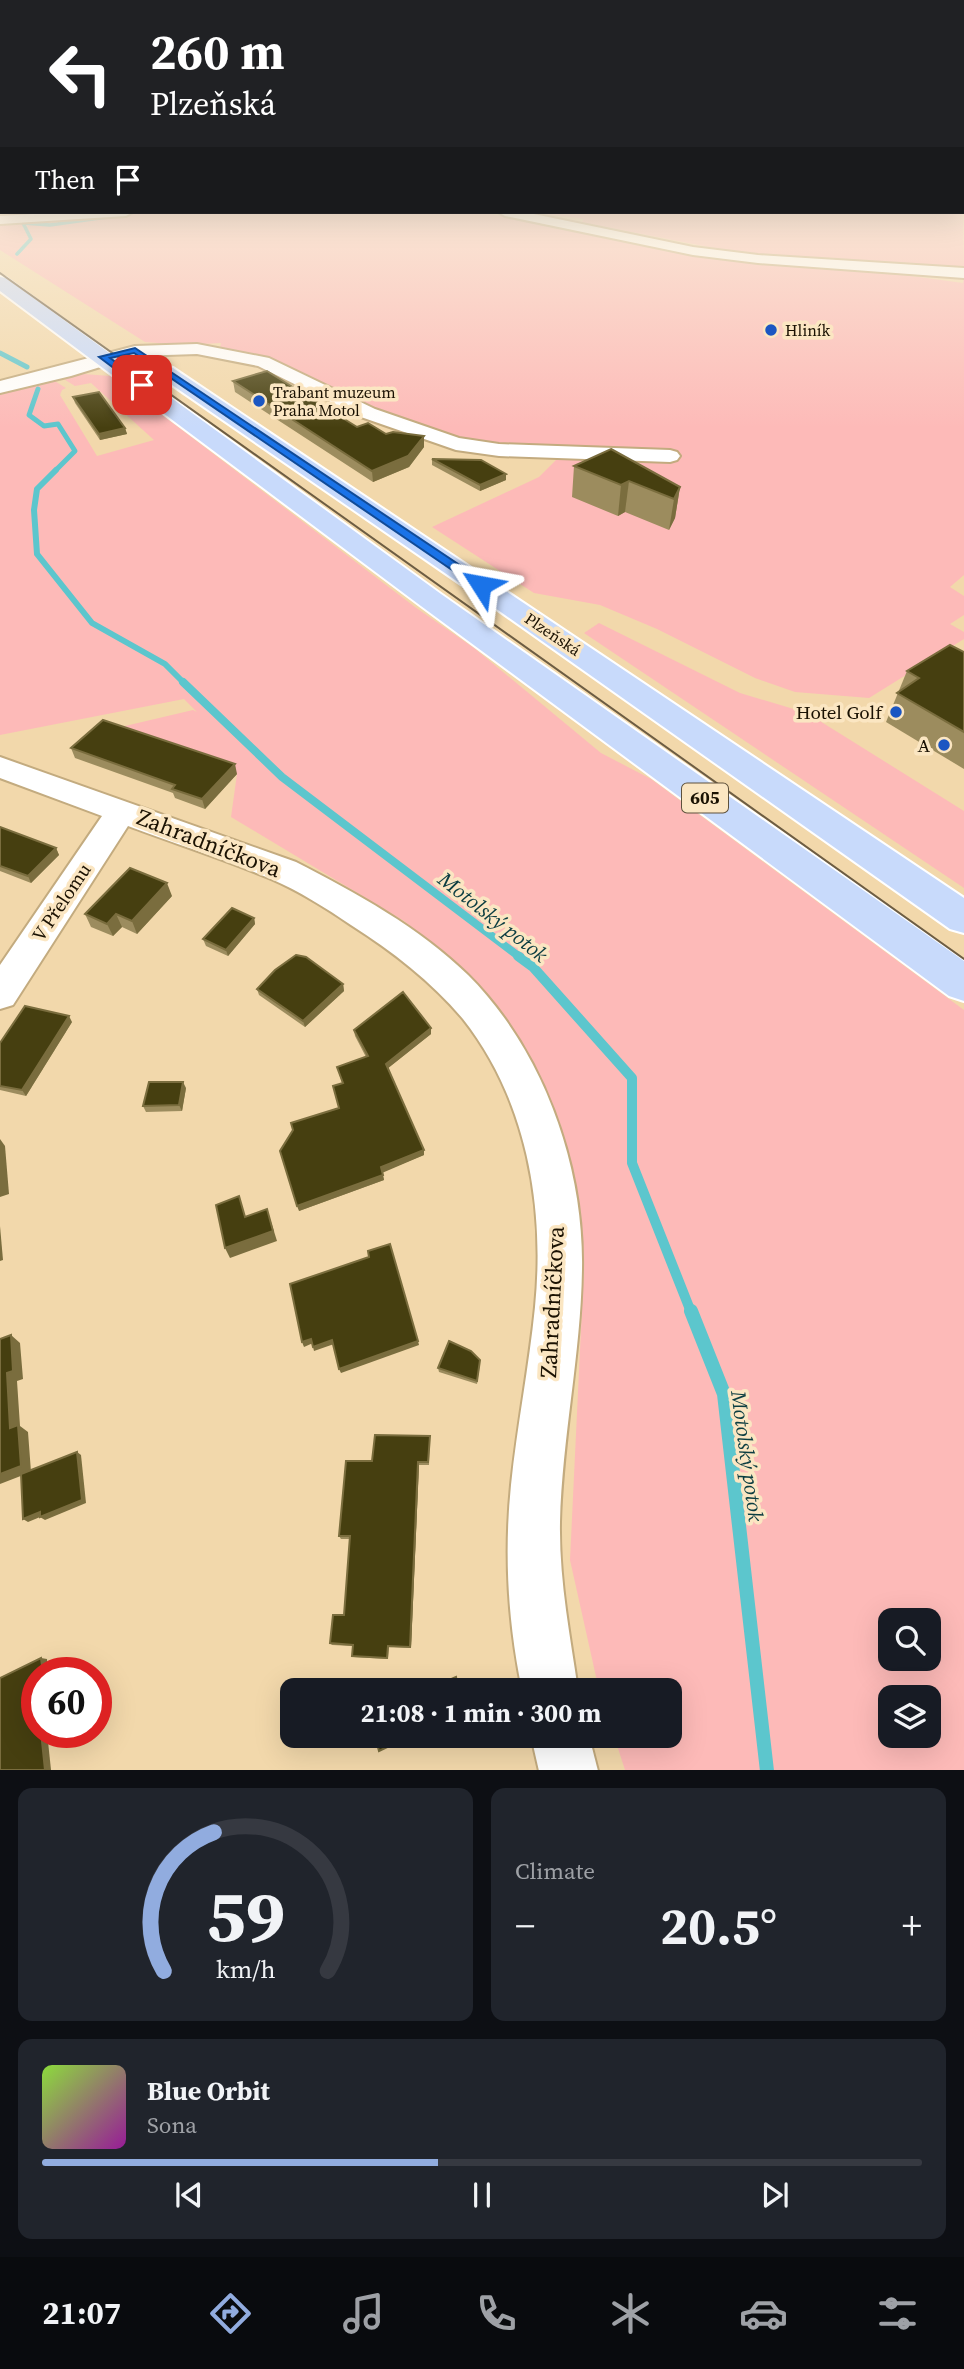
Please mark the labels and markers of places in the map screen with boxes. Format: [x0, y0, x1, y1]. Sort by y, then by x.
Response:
place label: Hliník [785, 319, 831, 341]
marker: Hliník [763, 322, 779, 338]
pin [112, 355, 172, 415]
place label: Trabant muzeum Praha Motol [273, 381, 396, 421]
marker: Trabant muzeum Praha Motol [251, 393, 267, 409]
place label: Hotel Golf [796, 699, 884, 725]
marker: Hotel Golf [888, 704, 904, 720]
place label: A [917, 732, 930, 758]
marker: A [936, 737, 952, 753]

